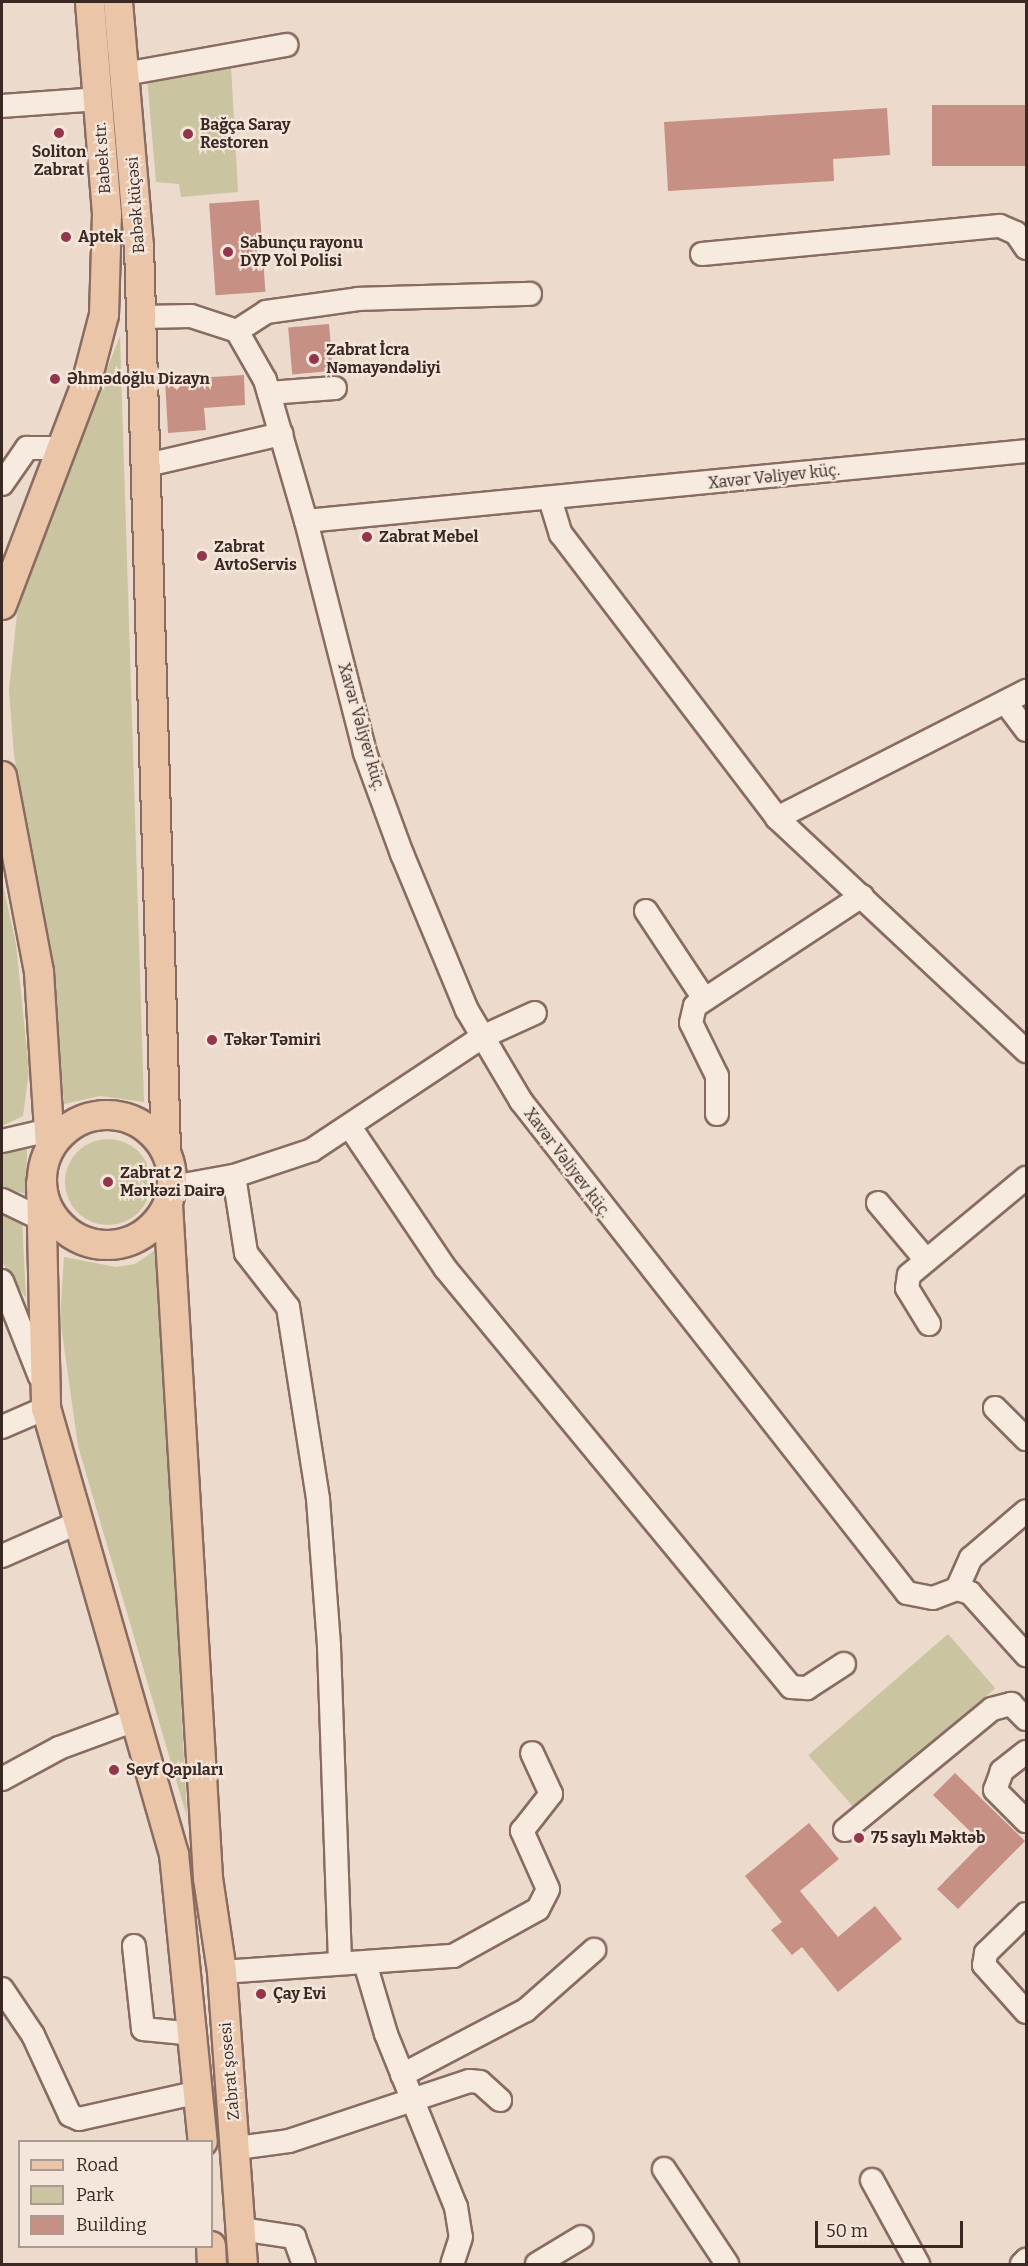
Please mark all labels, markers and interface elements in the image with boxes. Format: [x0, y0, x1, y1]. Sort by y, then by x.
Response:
place label: Bağça Saray Restoren [200, 115, 291, 153]
street label: Babek str. [91, 122, 115, 194]
marker: Soliton Zabrat [52, 126, 66, 140]
marker: Bağça Saray Restoren [181, 127, 195, 141]
place label: Soliton Zabrat [32, 142, 86, 180]
street label: Babək küçəsi [123, 156, 149, 254]
place label: Aptek [78, 227, 123, 247]
marker: Aptek [59, 230, 73, 244]
place label: Sabunçu rayonu DYP Yol Polisi [240, 233, 363, 271]
marker: Sabunçu rayonu DYP Yol Polisi [221, 245, 235, 259]
place label: Zabrat İcra Nəmayəndəliyi [326, 340, 441, 378]
marker: Zabrat İcra Nəmayəndəliyi [307, 352, 321, 366]
place label: Əhmədoğlu Dizayn [67, 369, 210, 389]
marker: Əhmədoğlu Dizayn [48, 372, 62, 386]
street label: Xavər Vəliyev küç. [707, 461, 841, 493]
place label: Zabrat Mebel [379, 527, 478, 547]
marker: Zabrat Mebel [360, 530, 374, 544]
place label: Zabrat AvtoServis [214, 537, 297, 575]
marker: Zabrat AvtoServis [195, 549, 209, 563]
street label: Xavər Vəliyev küç. [334, 661, 388, 793]
place label: Təkər Təmiri [224, 1030, 321, 1050]
marker: Təkər Təmiri [205, 1033, 219, 1047]
street label: Xavər Vəliyev küç. [520, 1104, 614, 1222]
place label: Zabrat 2 Mərkəzi Dairə [120, 1163, 225, 1201]
marker: Zabrat 2 Mərkəzi Dairə [101, 1175, 115, 1189]
place label: Seyf Qapıları [126, 1760, 223, 1780]
marker: Seyf Qapıları [107, 1763, 121, 1777]
place label: 75 saylı Məktəb [871, 1828, 985, 1848]
marker: 75 saylı Məktəb [852, 1831, 866, 1845]
place label: Çay Evi [273, 1984, 326, 2004]
marker: Çay Evi [254, 1987, 268, 2001]
street label: Zabrat şosesi [216, 2021, 244, 2121]
legend [18, 2140, 213, 2248]
text: Road [76, 2154, 118, 2176]
text: Park [76, 2184, 114, 2206]
scale bar [818, 2209, 966, 2247]
text: Building [76, 2214, 147, 2236]
text: 50 m [826, 2220, 868, 2242]

